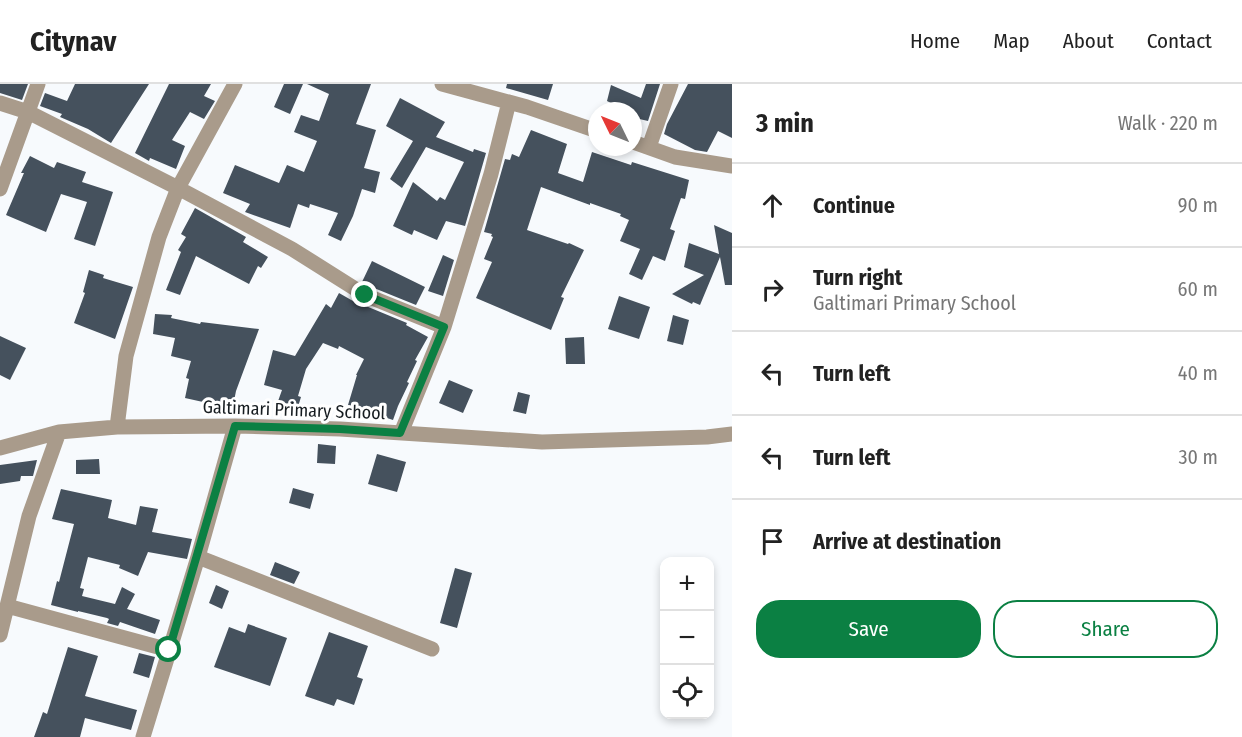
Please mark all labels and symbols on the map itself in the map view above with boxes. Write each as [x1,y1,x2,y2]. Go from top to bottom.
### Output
north arrow [588,102,642,156]
route end [351,281,377,307]
street label: Galtimari Primary School [202,396,386,424]
route start [155,636,181,662]

